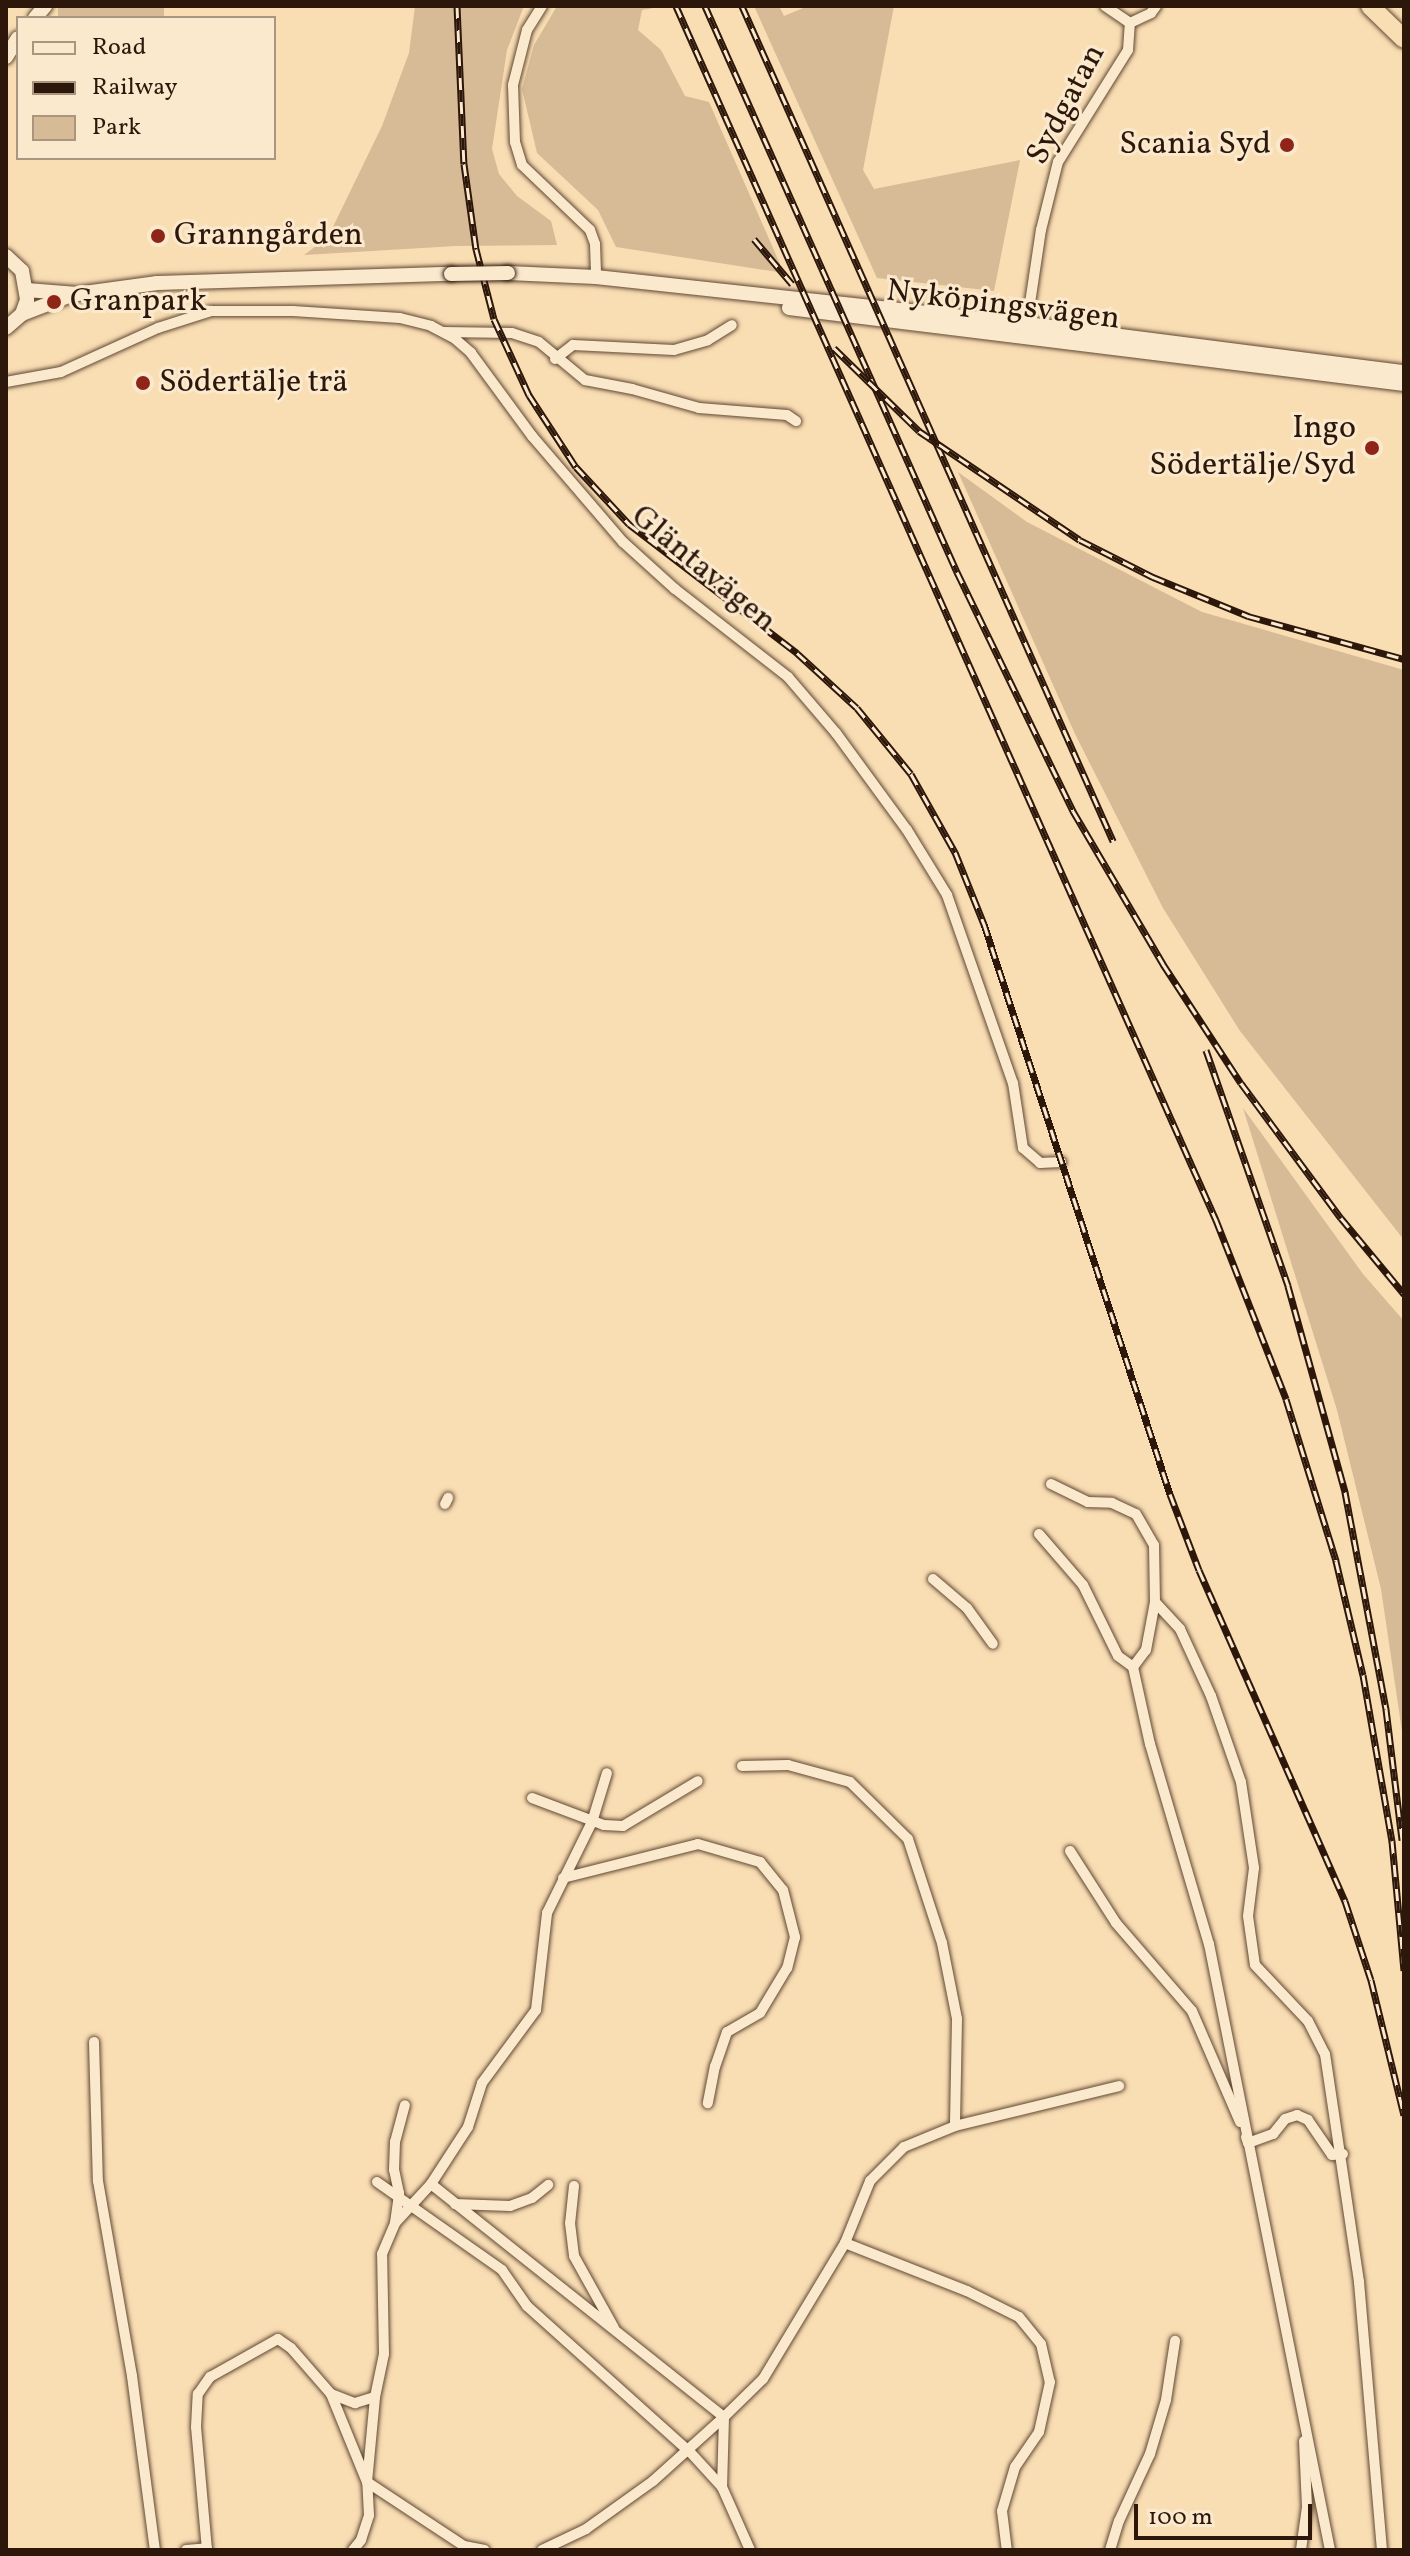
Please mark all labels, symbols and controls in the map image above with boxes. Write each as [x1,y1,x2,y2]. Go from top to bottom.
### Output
legend [16,16,276,160]
text: Road [92,31,146,65]
street label: Sydgatan [1019,38,1115,172]
text: Railway [92,71,178,105]
text: Park [92,111,141,145]
place label: Scania Syd [1119,126,1271,164]
marker: Scania Syd [1278,136,1296,154]
place label: Granngården [174,217,363,255]
marker: Granngården [149,227,167,245]
street label: Nyköpingsvägen [884,273,1122,339]
place label: Granpark [70,283,207,321]
marker: Granpark [45,293,63,311]
place label: Södertälje trä [159,364,348,402]
marker: Södertälje trä [134,374,152,392]
place label: Ingo Södertälje/Syd [1149,411,1356,486]
marker: Ingo Södertälje/Syd [1363,439,1381,457]
street label: Gläntavägen [623,498,783,642]
scale bar [1138,2488,1316,2538]
text: 100 m [1148,2501,1213,2535]

